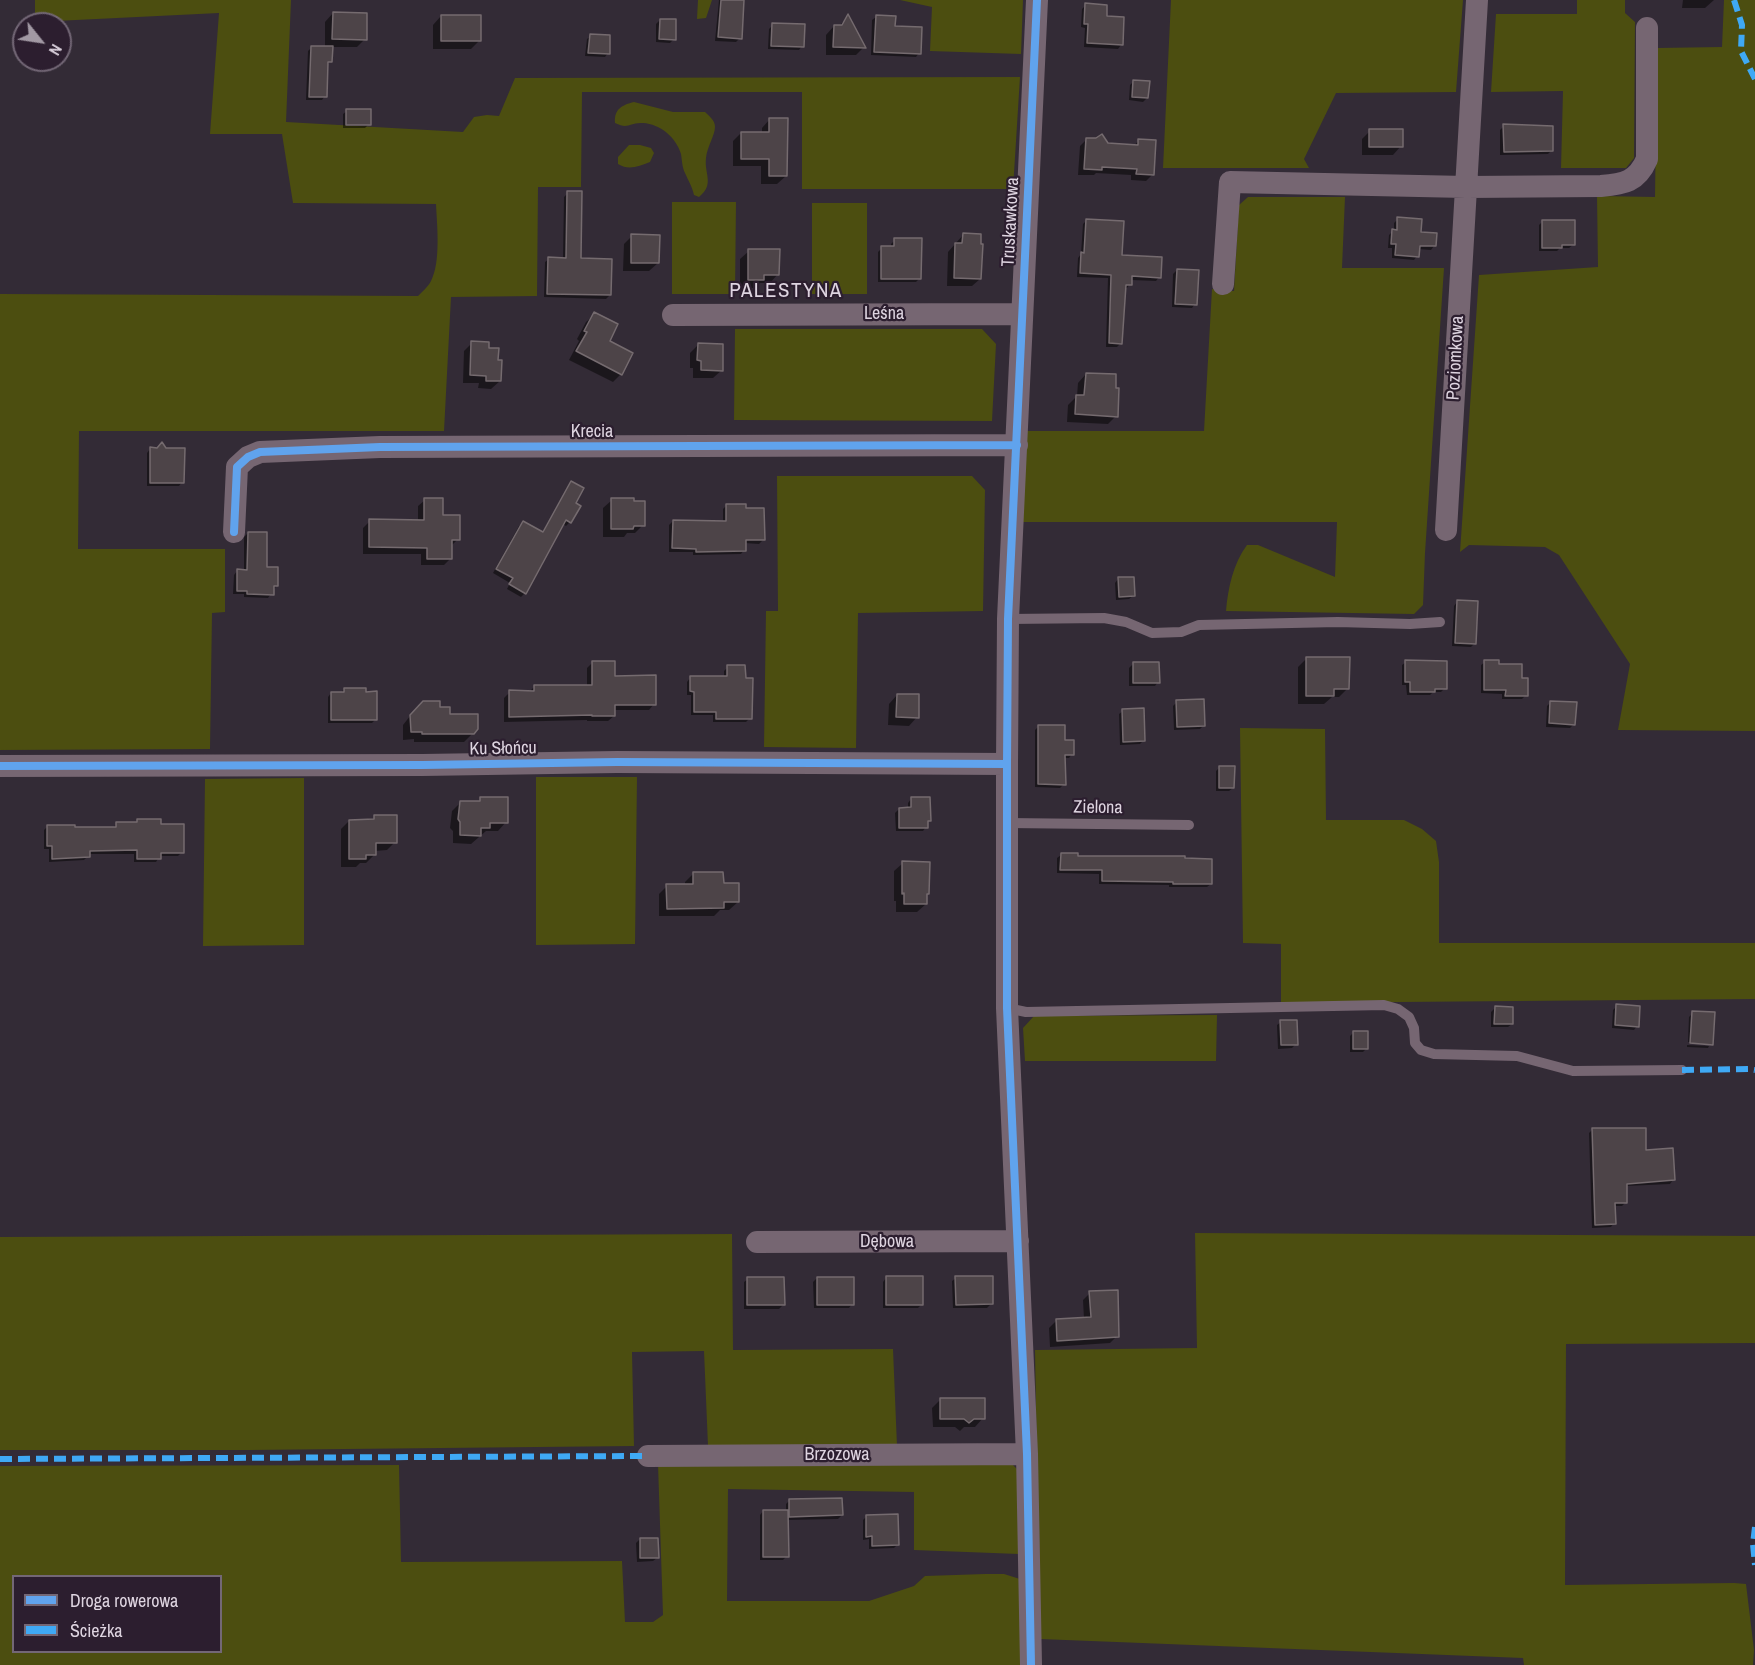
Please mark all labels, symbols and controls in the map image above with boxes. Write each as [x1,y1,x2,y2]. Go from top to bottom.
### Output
north arrow [12,12,72,72]
text: N [44,40,68,60]
street label: Truskawkowa [998,177,1024,267]
district label: PALESTYNA [729,278,843,304]
street label: Leśna [864,303,904,325]
street label: Poziomkowa [1443,315,1469,401]
street label: Krecia [571,421,613,443]
street label: Ku Słońcu [469,738,537,760]
street label: Zielona [1073,797,1123,819]
street label: Dębowa [860,1231,914,1253]
street label: Brzozowa [805,1444,869,1466]
legend [12,1575,222,1653]
text: Droga rowerowa [70,1588,178,1613]
text: Ścieżka [70,1618,123,1643]

